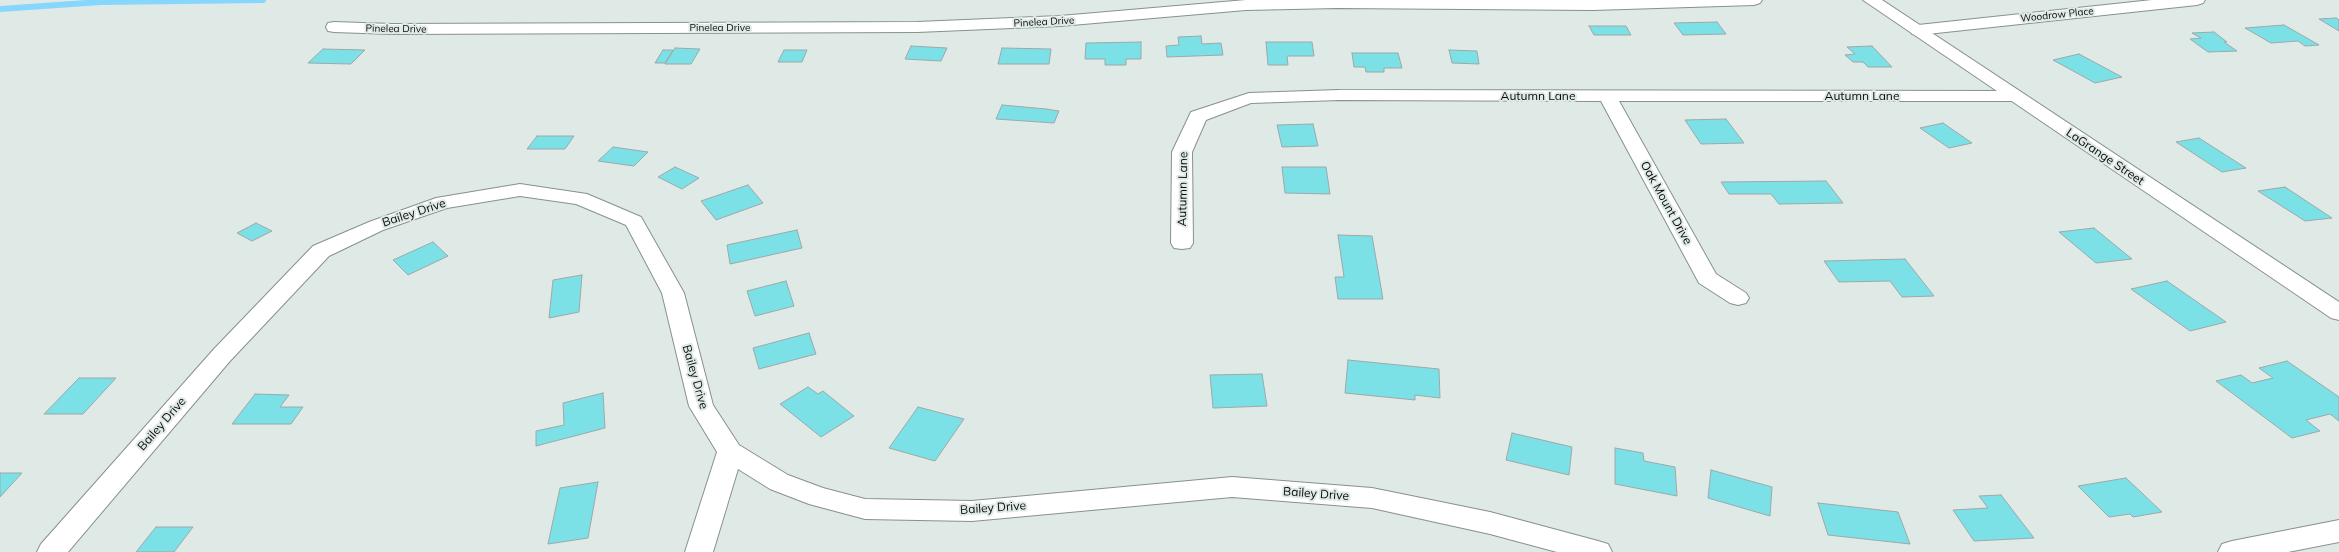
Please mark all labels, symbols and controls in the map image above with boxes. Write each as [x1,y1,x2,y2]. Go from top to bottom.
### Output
street label: Woodrow Place [2020,5,2094,25]
street label: Pinelea Drive [1013,14,1075,30]
street label: Pinelea Drive [366,22,426,36]
street label: Pinelea Drive [690,22,750,34]
street label: Autumn Lane [1501,89,1575,103]
street label: Autumn Lane [1825,89,1899,103]
street label: LaGrange Street [2063,126,2147,188]
street label: Autumn Lane [1175,151,1191,227]
street label: Oak Mount Drive [1637,159,1695,247]
street label: Bailey Drive [380,196,448,230]
street label: Bailey Drive [679,343,711,411]
street label: Bailey Drive [135,394,189,454]
street label: Bailey Drive [1283,485,1349,503]
street label: Bailey Drive [960,499,1026,517]

